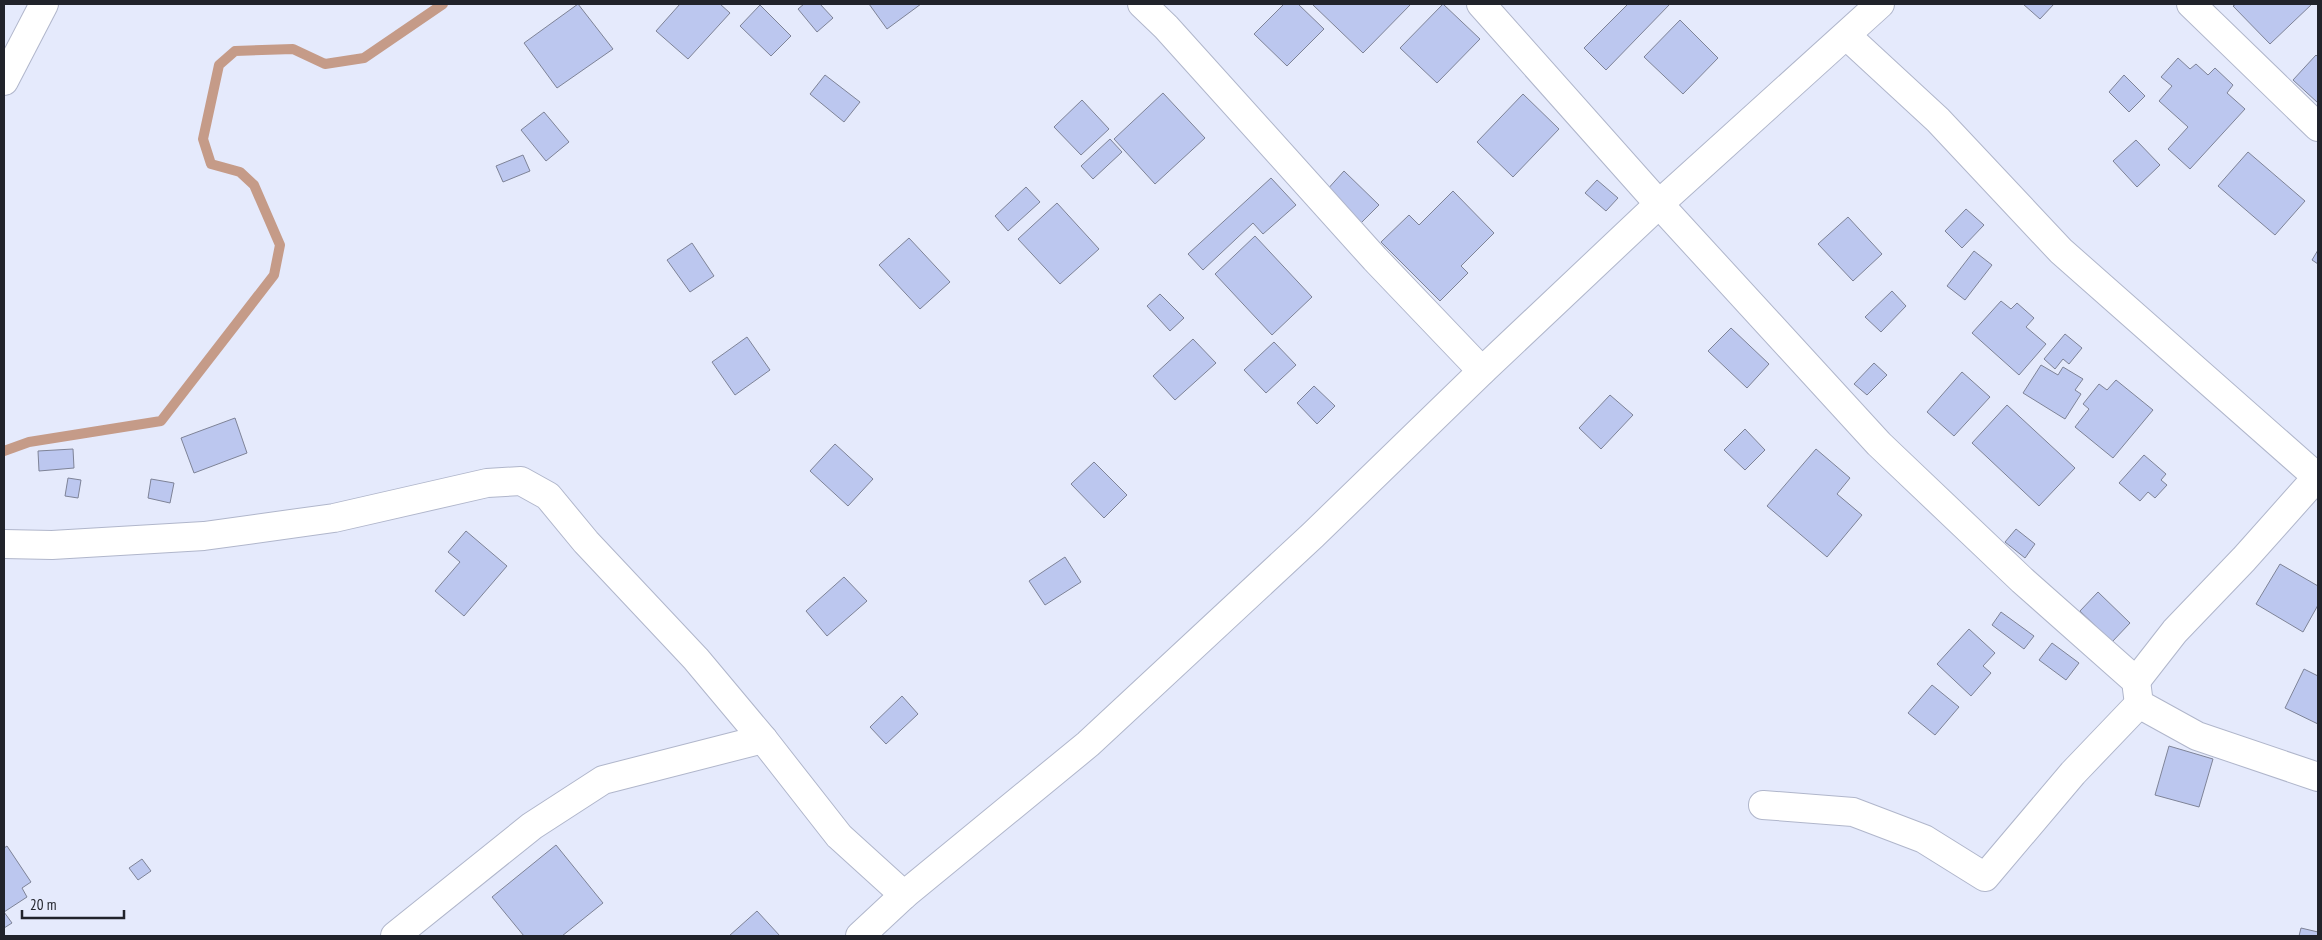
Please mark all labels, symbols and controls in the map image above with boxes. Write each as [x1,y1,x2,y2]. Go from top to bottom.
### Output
scale bar [22,888,125,920]
text: 20 m [30,895,56,914]

